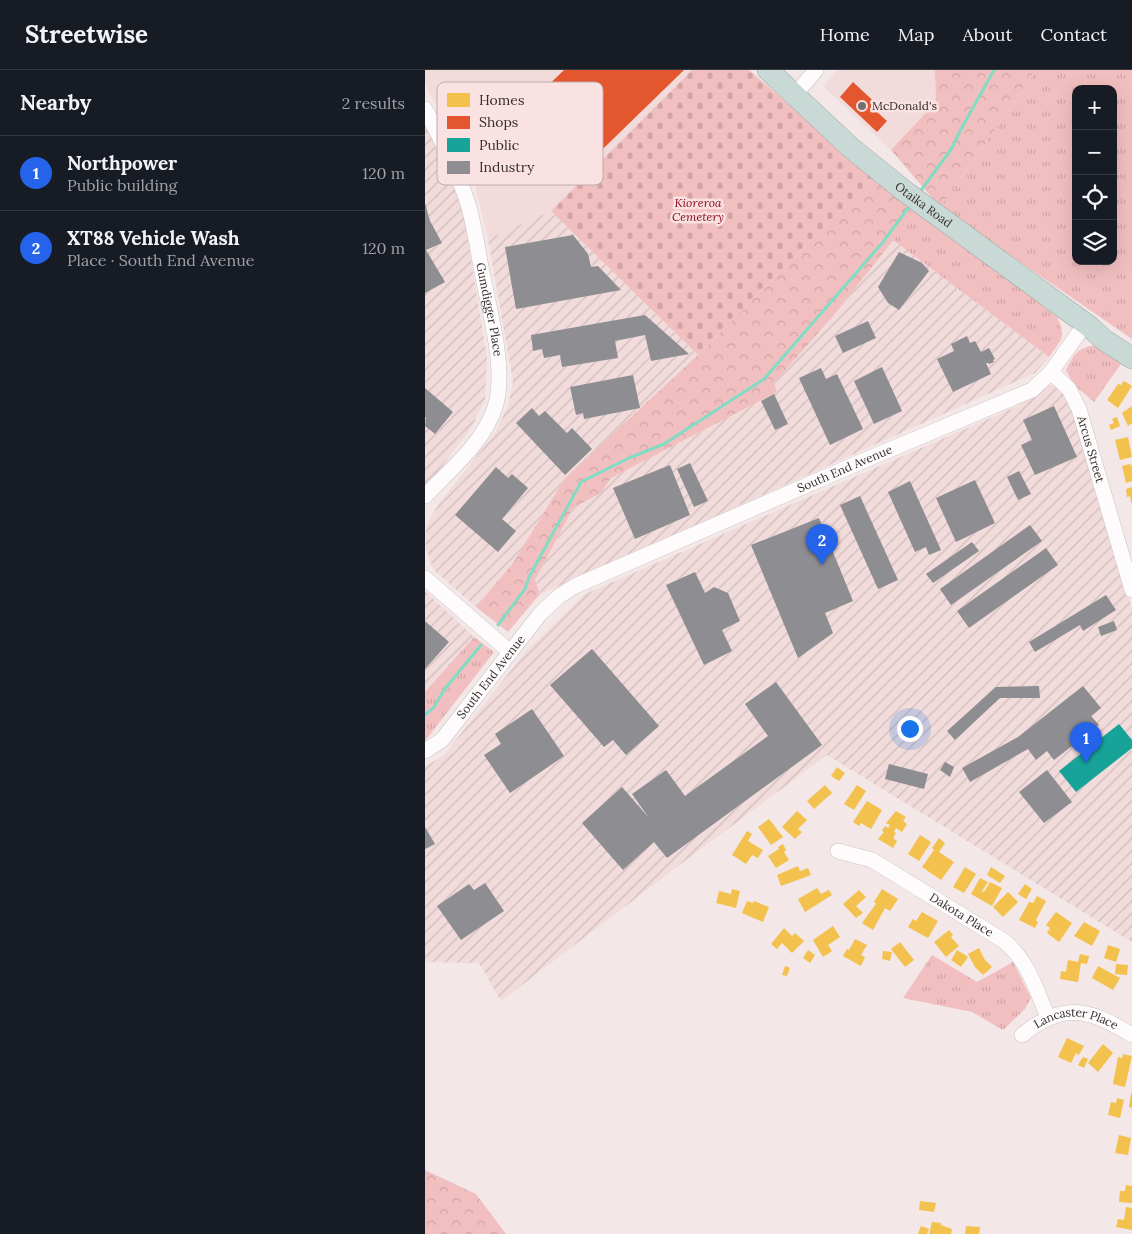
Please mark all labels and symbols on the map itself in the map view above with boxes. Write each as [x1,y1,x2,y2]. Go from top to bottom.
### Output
legend [437,82,603,185]
text: Homes [479,91,524,109]
place label: McDonald's [872,98,937,113]
marker: McDonald's [856,100,868,112]
text: Shops [479,113,518,131]
text: Public [479,136,519,154]
text: Industry [479,158,535,176]
street label: Otaika Road [892,178,955,231]
park label: Kioreroa Cemetery [672,195,724,224]
street label: Gumdigger Place [473,261,506,358]
street label: Arcus Street [1074,413,1108,485]
street label: South End Avenue [795,441,895,495]
pin: 2 [806,524,838,565]
street label: South End Avenue [453,632,528,722]
your location [897,716,923,742]
pin: 1 [1070,722,1102,763]
street label: Dakota Place [927,889,997,940]
text: Lancaster Place [1031,1004,1121,1033]
street label: Lancaster Place [1033,1021,1121,1037]

